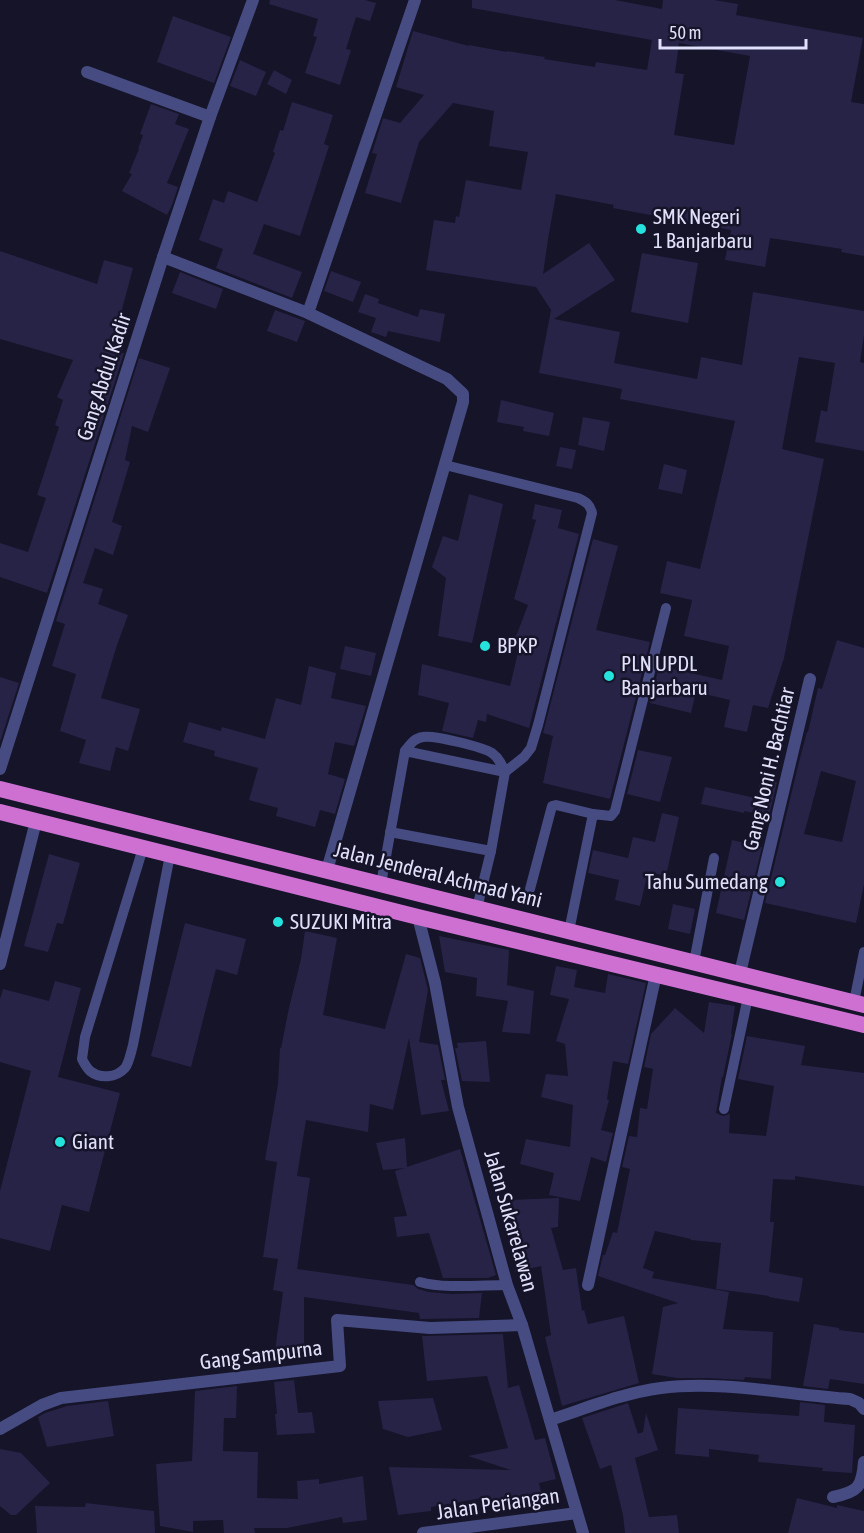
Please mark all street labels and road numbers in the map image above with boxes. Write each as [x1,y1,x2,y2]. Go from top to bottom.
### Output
street label: Gang Abdul Kadir [71,309,135,443]
street label: Gang Noni H. Bachtiar [738,684,799,853]
street label: Jalan Jenderal Achmad Yani [332,837,545,912]
street label: Jalan Sukarelawan [480,1147,544,1294]
street label: Gang Sampurna [198,1335,323,1373]
street label: Jalan Periangan [435,1482,561,1524]

